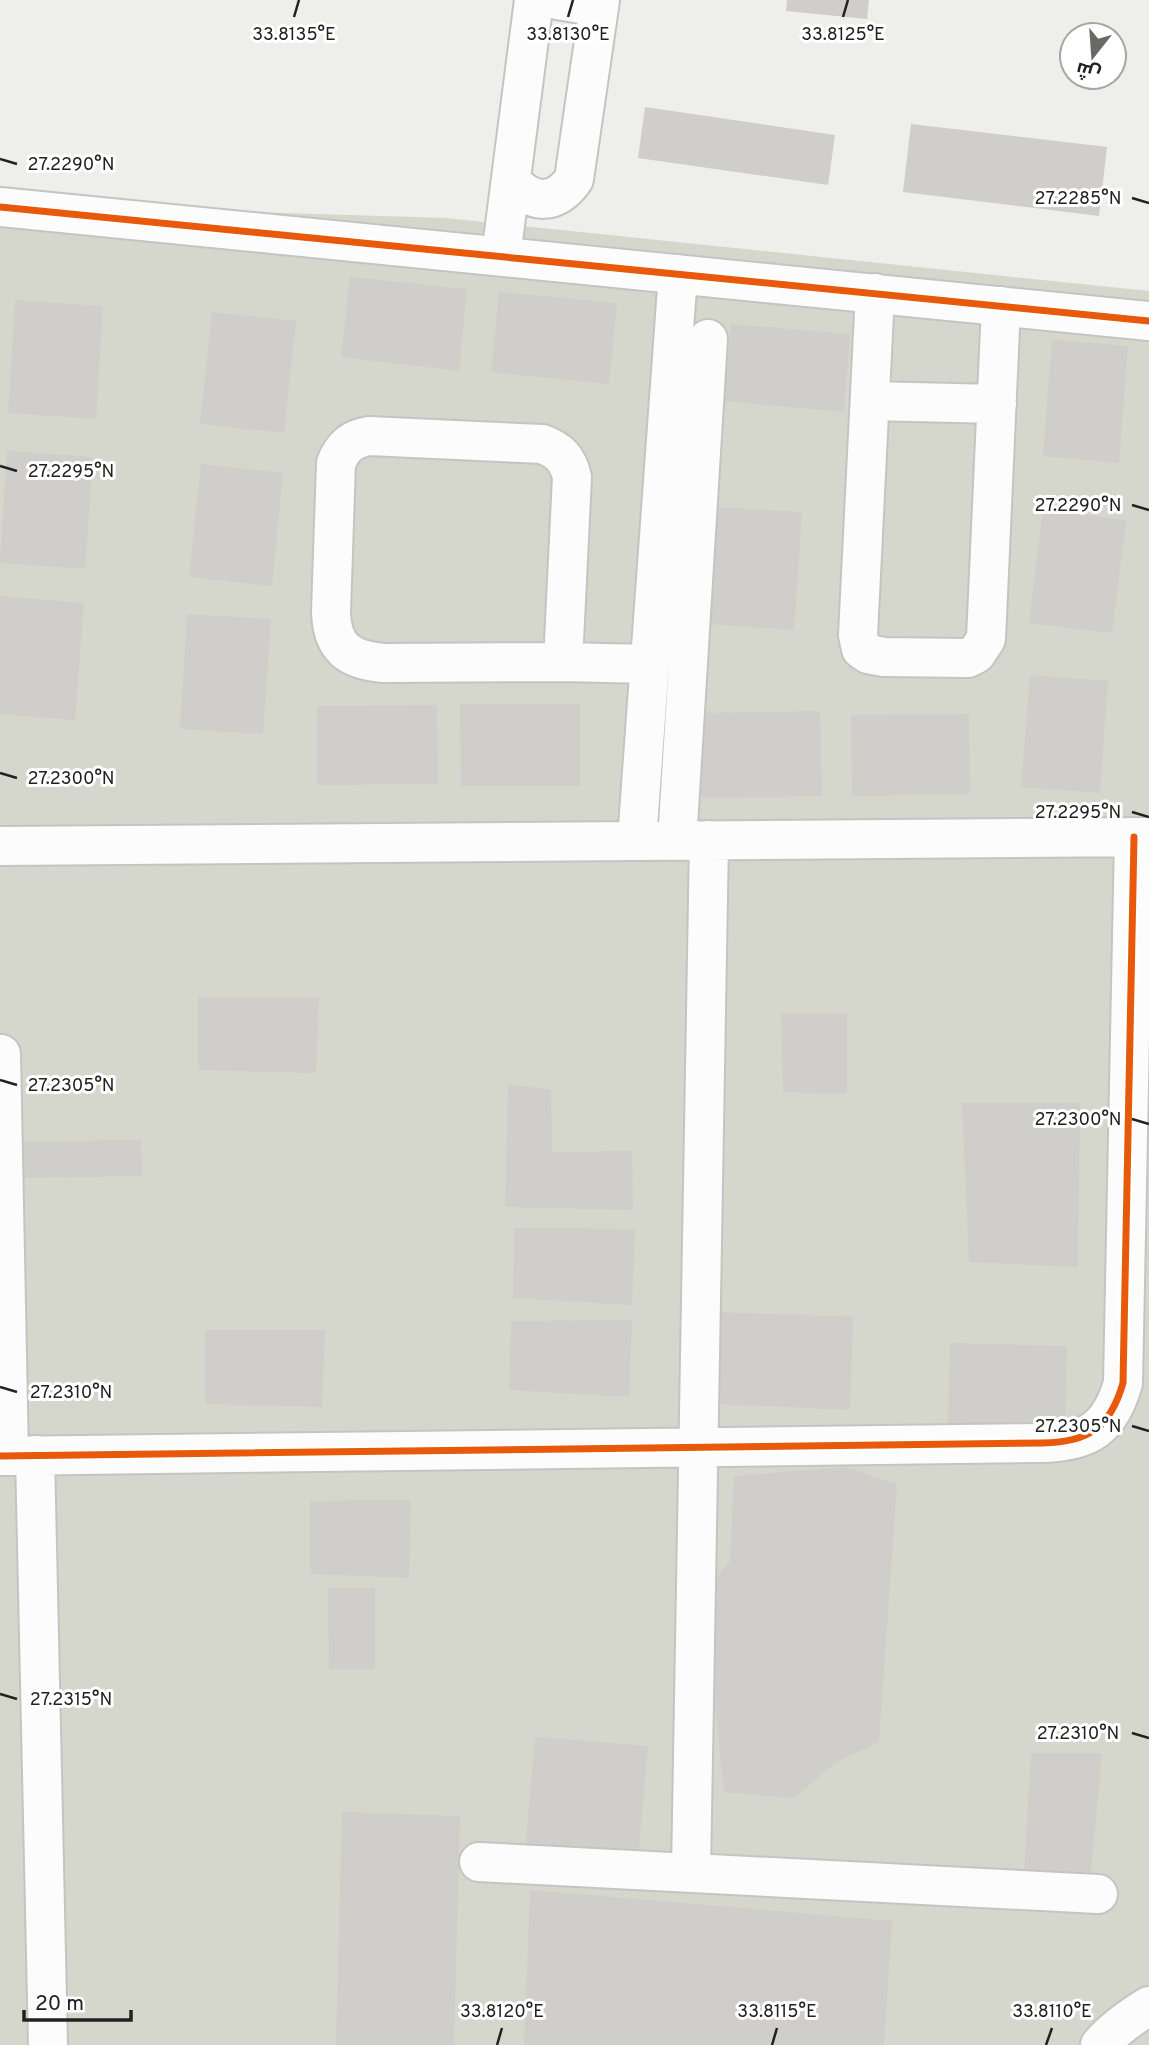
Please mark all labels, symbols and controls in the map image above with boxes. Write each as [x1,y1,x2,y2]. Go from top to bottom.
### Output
north arrow [1058,21,1128,91]
text: 33.8135°E [252,24,336,47]
text: 33.8130°E [526,24,610,47]
text: 33.8125°E [801,24,885,47]
text: ش [1073,55,1104,85]
text: 27.2290°N [28,154,114,177]
text: 27.2285°N [1035,188,1121,211]
text: 27.2295°N [28,461,114,484]
text: 27.2290°N [1035,495,1121,518]
text: 27.2300°N [27,768,115,791]
text: 27.2295°N [1035,802,1121,825]
text: 27.2305°N [28,1075,115,1098]
text: 27.2300°N [1034,1109,1122,1132]
text: 27.2310°N [30,1382,112,1405]
text: 27.2305°N [1035,1416,1122,1439]
text: 27.2315°N [30,1689,112,1712]
text: 27.2310°N [1037,1723,1119,1746]
scale bar [24,1979,131,2023]
text: 20 m [35,1991,84,2018]
text: 33.8120°E [460,2001,544,2024]
text: 33.8115°E [737,2001,817,2024]
text: 33.8110°E [1012,2001,1092,2024]

